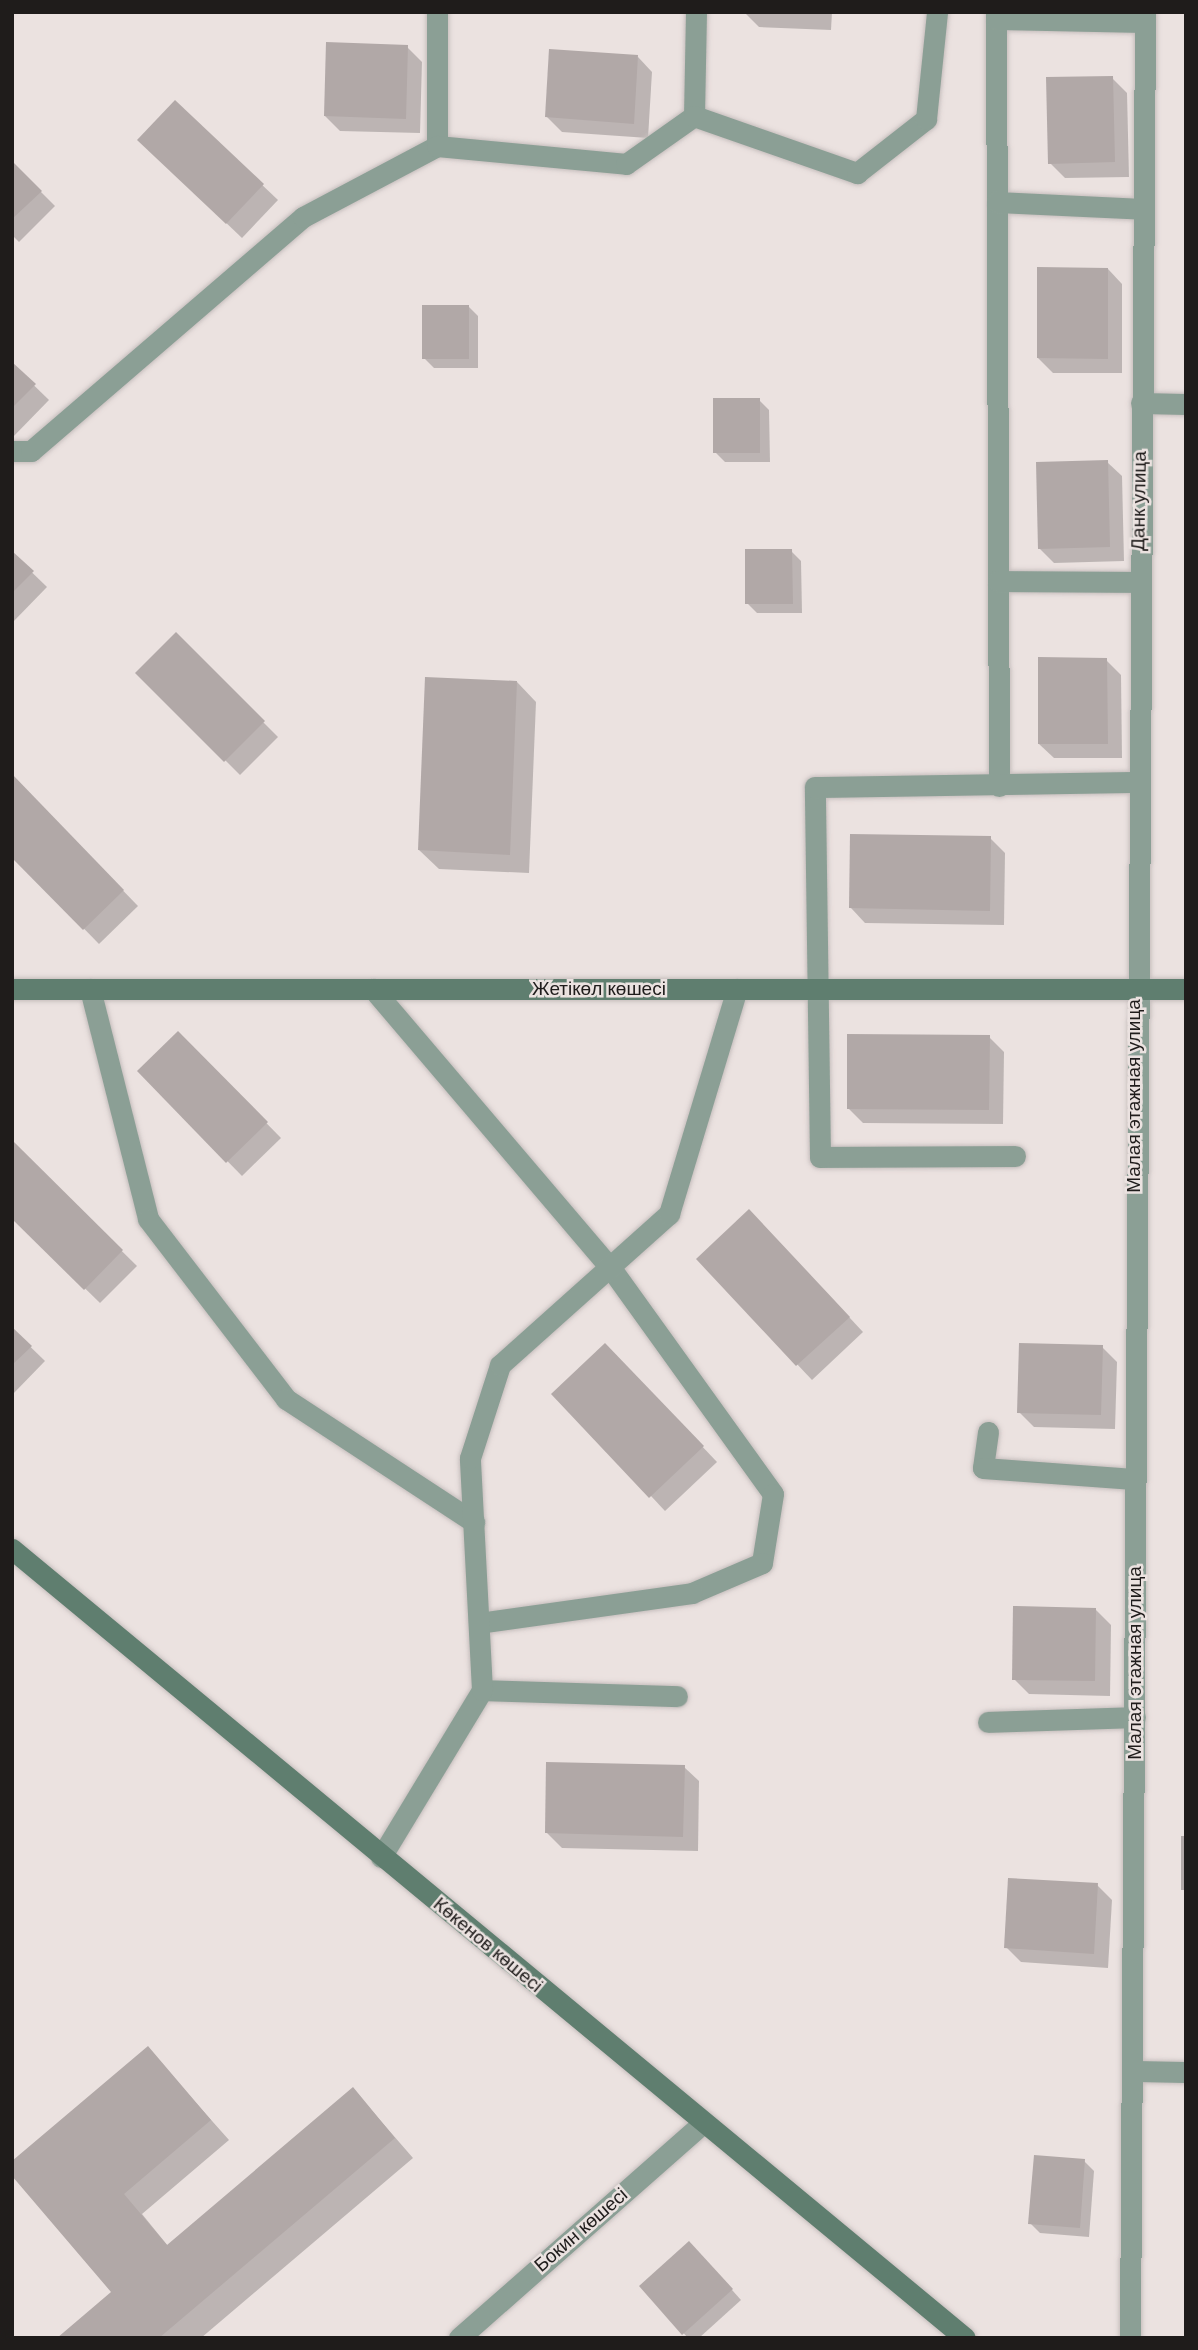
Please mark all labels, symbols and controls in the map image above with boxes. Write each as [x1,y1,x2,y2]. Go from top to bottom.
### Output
street label: Данк улица [1127,451,1151,551]
street label: Жетікөл көшесі [532,978,666,1000]
street label: Малая этажная улица [1123,999,1145,1193]
street label: Малая этажная улица [1124,1566,1146,1760]
street label: Көкенов көшесі [429,1893,547,1997]
street label: Бокин көшесі [530,2183,632,2277]

